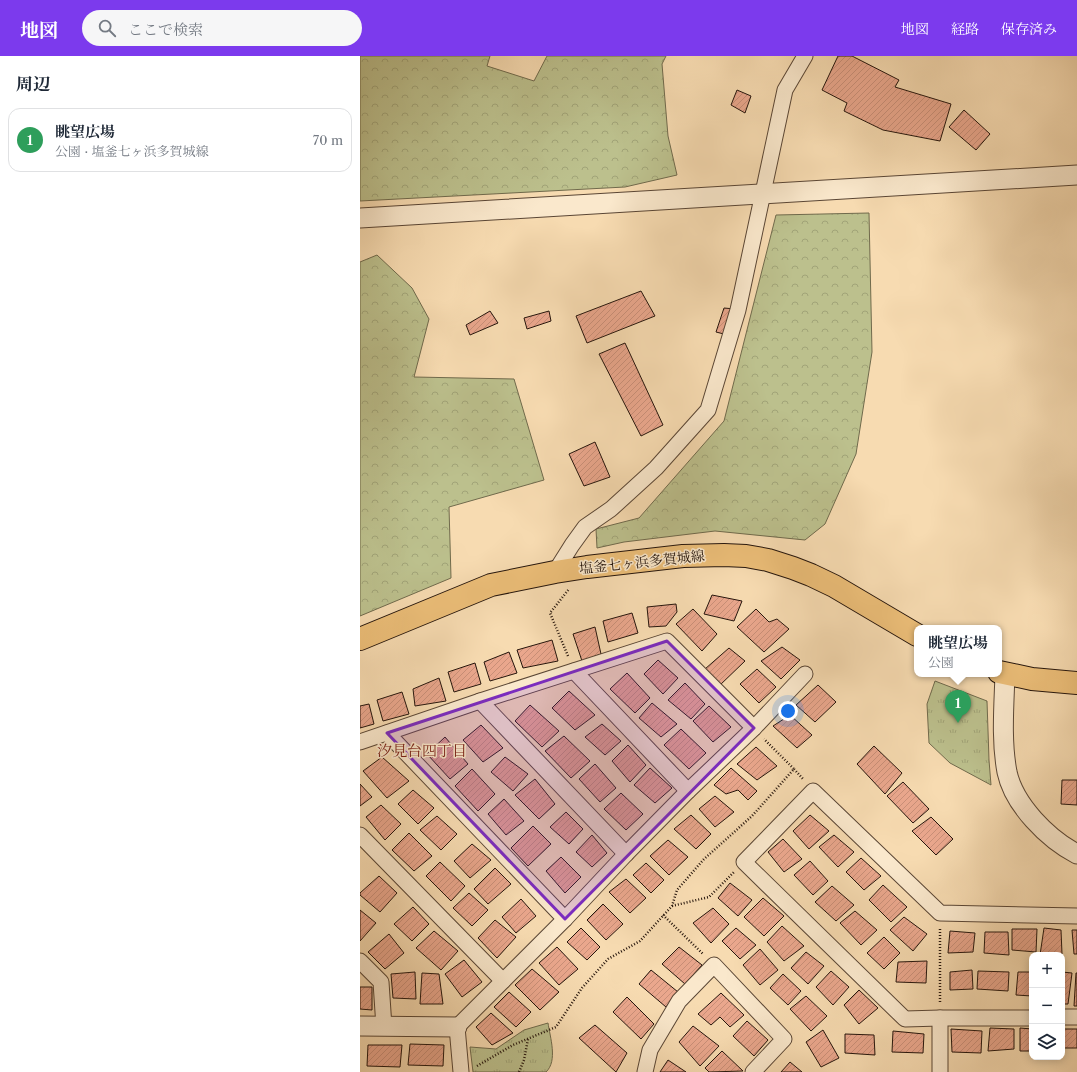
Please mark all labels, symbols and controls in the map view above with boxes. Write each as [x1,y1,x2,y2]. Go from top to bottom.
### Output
search box [82,10,362,46]
icon: search [96,17,118,39]
text: 地図 [20,19,58,42]
text: ここで検索 [128,20,203,39]
text: 地図 [901,20,929,38]
text: 経路 [951,20,979,38]
text: 保存済み [1001,20,1057,38]
text: 周辺 [16,74,50,94]
text: 眺望広場 [55,122,115,141]
text: 1 [27,132,33,148]
text: 70 m [313,132,343,148]
text: 公園 · 塩釜七ヶ浜多賀城線 [55,143,209,159]
street label: 塩釜七ヶ浜多賀城線 [578,546,706,578]
popup [914,625,1002,677]
text: 眺望広場 [928,633,988,652]
text: 公園 [928,654,954,670]
pin: 1 [945,690,971,723]
your location [778,701,798,721]
district label: 汐見台四丁目 [377,741,467,760]
map controls [1029,952,1065,1060]
button: + [1029,952,1065,988]
button: − [1029,988,1065,1024]
button: layers [1029,1024,1065,1060]

